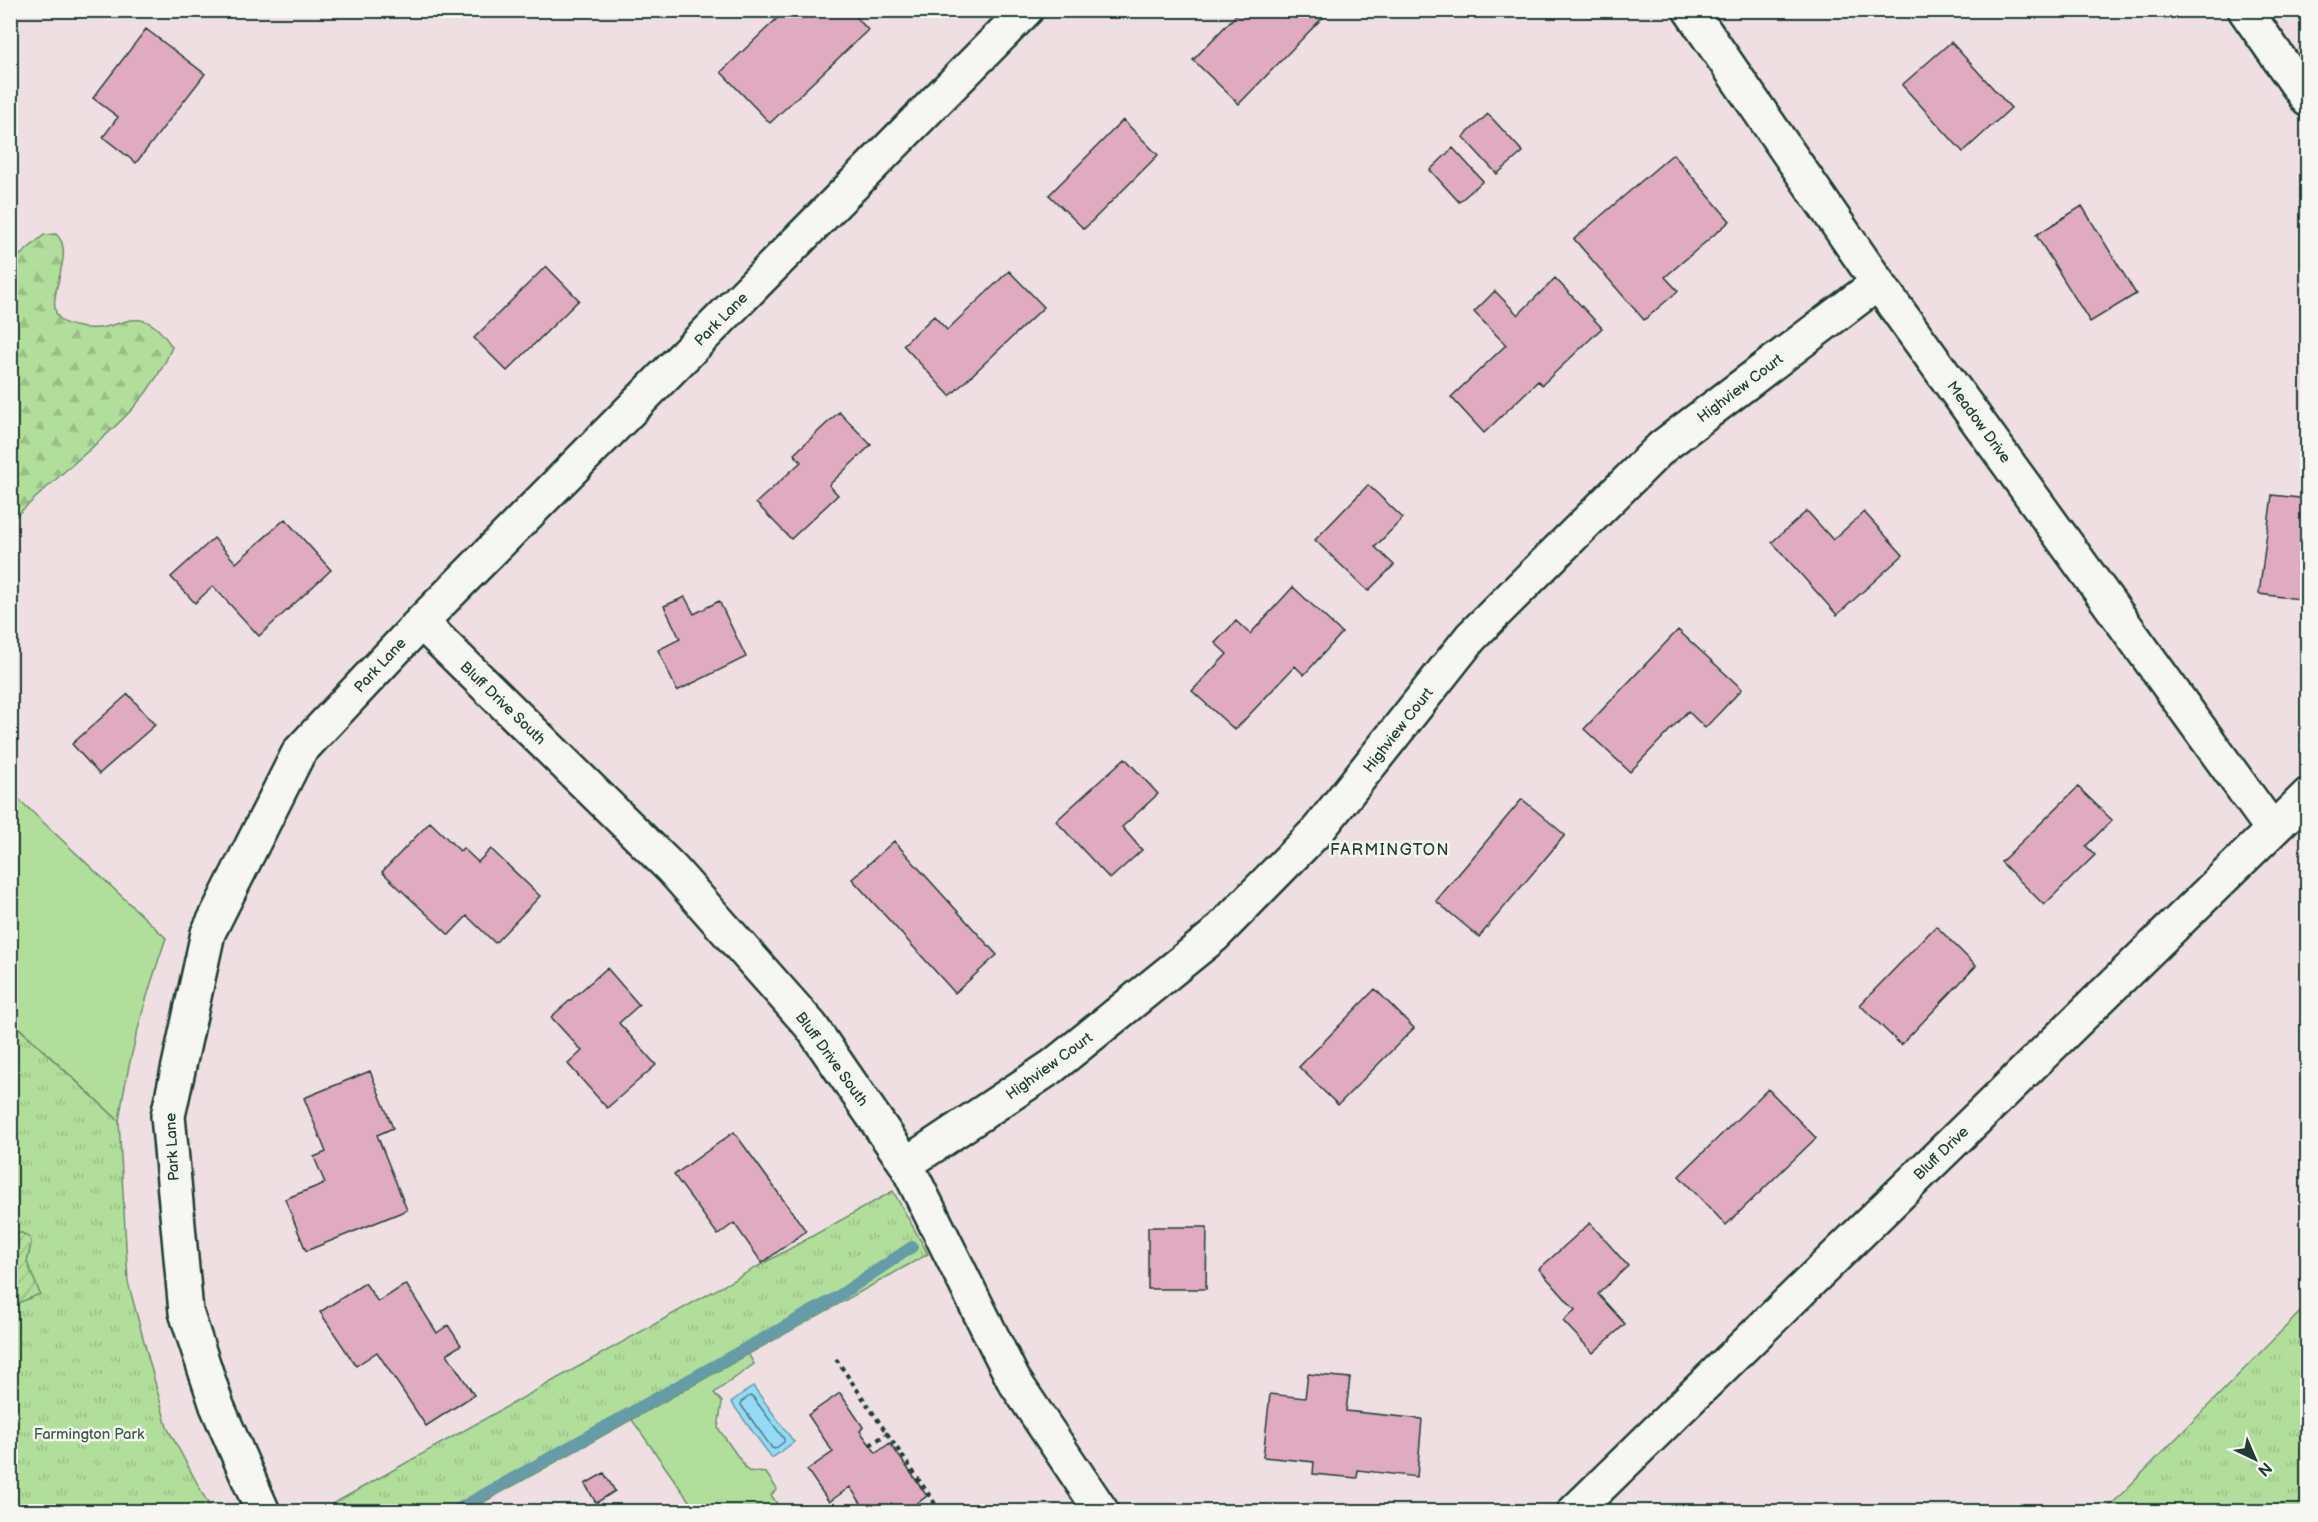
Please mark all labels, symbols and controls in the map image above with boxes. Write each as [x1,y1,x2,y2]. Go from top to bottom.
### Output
street label: Park Lane [691,288,752,350]
street label: Highview Court [1694,350,1787,427]
street label: Meadow Drive [1942,378,2015,467]
street label: Park Lane [350,634,411,697]
street label: Bluff Drive South [456,658,549,749]
street label: Highview Court [1359,684,1438,777]
district label: FARMINGTON [1330,841,1450,860]
street label: Bluff Drive South [791,1008,872,1110]
street label: Highview Court [1002,1028,1097,1104]
street label: Park Lane [161,1112,184,1182]
street label: Bluff Drive [1910,1122,1973,1184]
park label: Farmington Park [34,1425,145,1444]
north arrow [2225,1429,2285,1489]
text: N [2253,1458,2275,1480]

